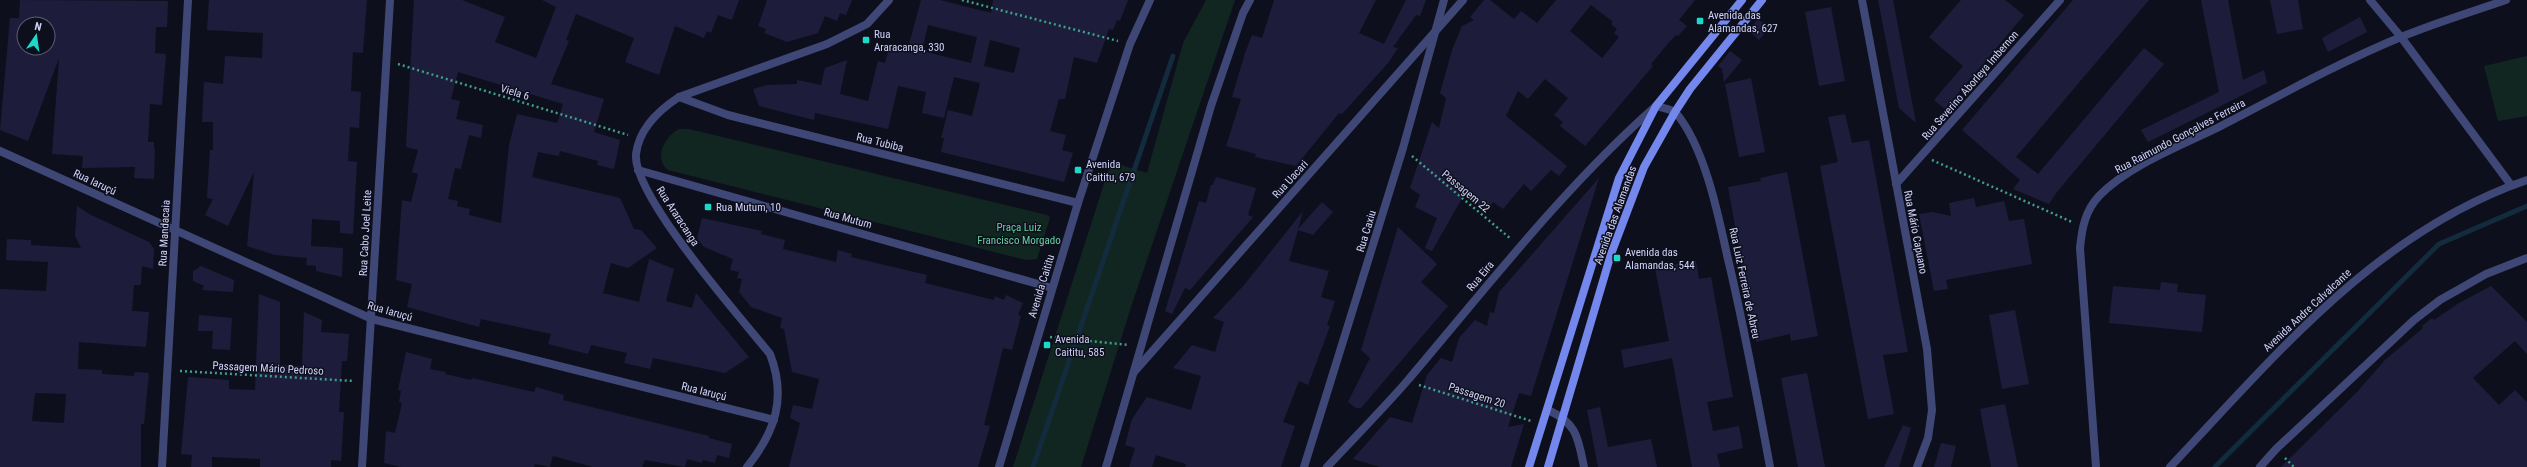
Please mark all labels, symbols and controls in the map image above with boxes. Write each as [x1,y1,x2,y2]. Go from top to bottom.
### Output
place label: Avenida das Alamandas, 627 [1708,9,1778,35]
north arrow [16,16,56,56]
marker: Avenida das Alamandas, 627 [1695,16,1705,26]
text: N [33,20,43,34]
place label: Rua Araracanga, 330 [874,28,945,54]
street label: Rua Severino Aborleya Imbernon [1919,28,2021,143]
marker: Rua Araracanga, 330 [861,35,871,45]
street label: Viela 6 [499,82,531,103]
street label: Rua Raimundo Gonçalves Ferreira [2113,97,2248,176]
street label: Rua Tubiba [855,130,905,155]
place label: Avenida Caititu, 679 [1086,158,1135,184]
street label: Rua Uacari [1270,158,1311,201]
street label: Avenida das Alamandas [1592,164,1639,266]
marker: Avenida Caititu, 679 [1073,165,1083,175]
street label: Rua Iaruçú [71,167,118,198]
street label: Passagem 22 [1439,167,1492,215]
street label: Rua Araracanga [653,184,702,249]
street label: Rua Mário Capuano [1901,189,1930,275]
street label: Rua Cabo Joel Leite [357,190,374,276]
street label: Rua Mandacaia [156,199,173,267]
place label: Rua Mutum, 10 [716,201,781,214]
marker: Rua Mutum, 10 [703,202,713,212]
street label: Rua Mutum [822,205,873,232]
street label: Rua Caxiu [1354,209,1379,254]
park label: Praça Luiz Francisco Morgado [977,221,1061,247]
street label: Rua Luiz Ferreira de Abreu [1726,226,1763,340]
place label: Avenida das Alamandas, 544 [1625,246,1695,272]
street label: Avenida Caititu [1026,253,1057,319]
marker: Avenida das Alamandas, 544 [1612,253,1622,263]
street label: Rua Eira [1464,259,1497,294]
street label: Avenida Andre Calvalcante [2261,266,2354,355]
street label: Rua Iaruçú [366,299,414,324]
place label: Avenida Caititu, 585 [1055,333,1104,359]
marker: Avenida Caititu, 585 [1042,340,1052,350]
street label: Passagem Mário Pedroso [212,359,324,378]
street label: Rua Iaruçú [680,380,728,403]
street label: Passagem 20 [1447,380,1507,411]

